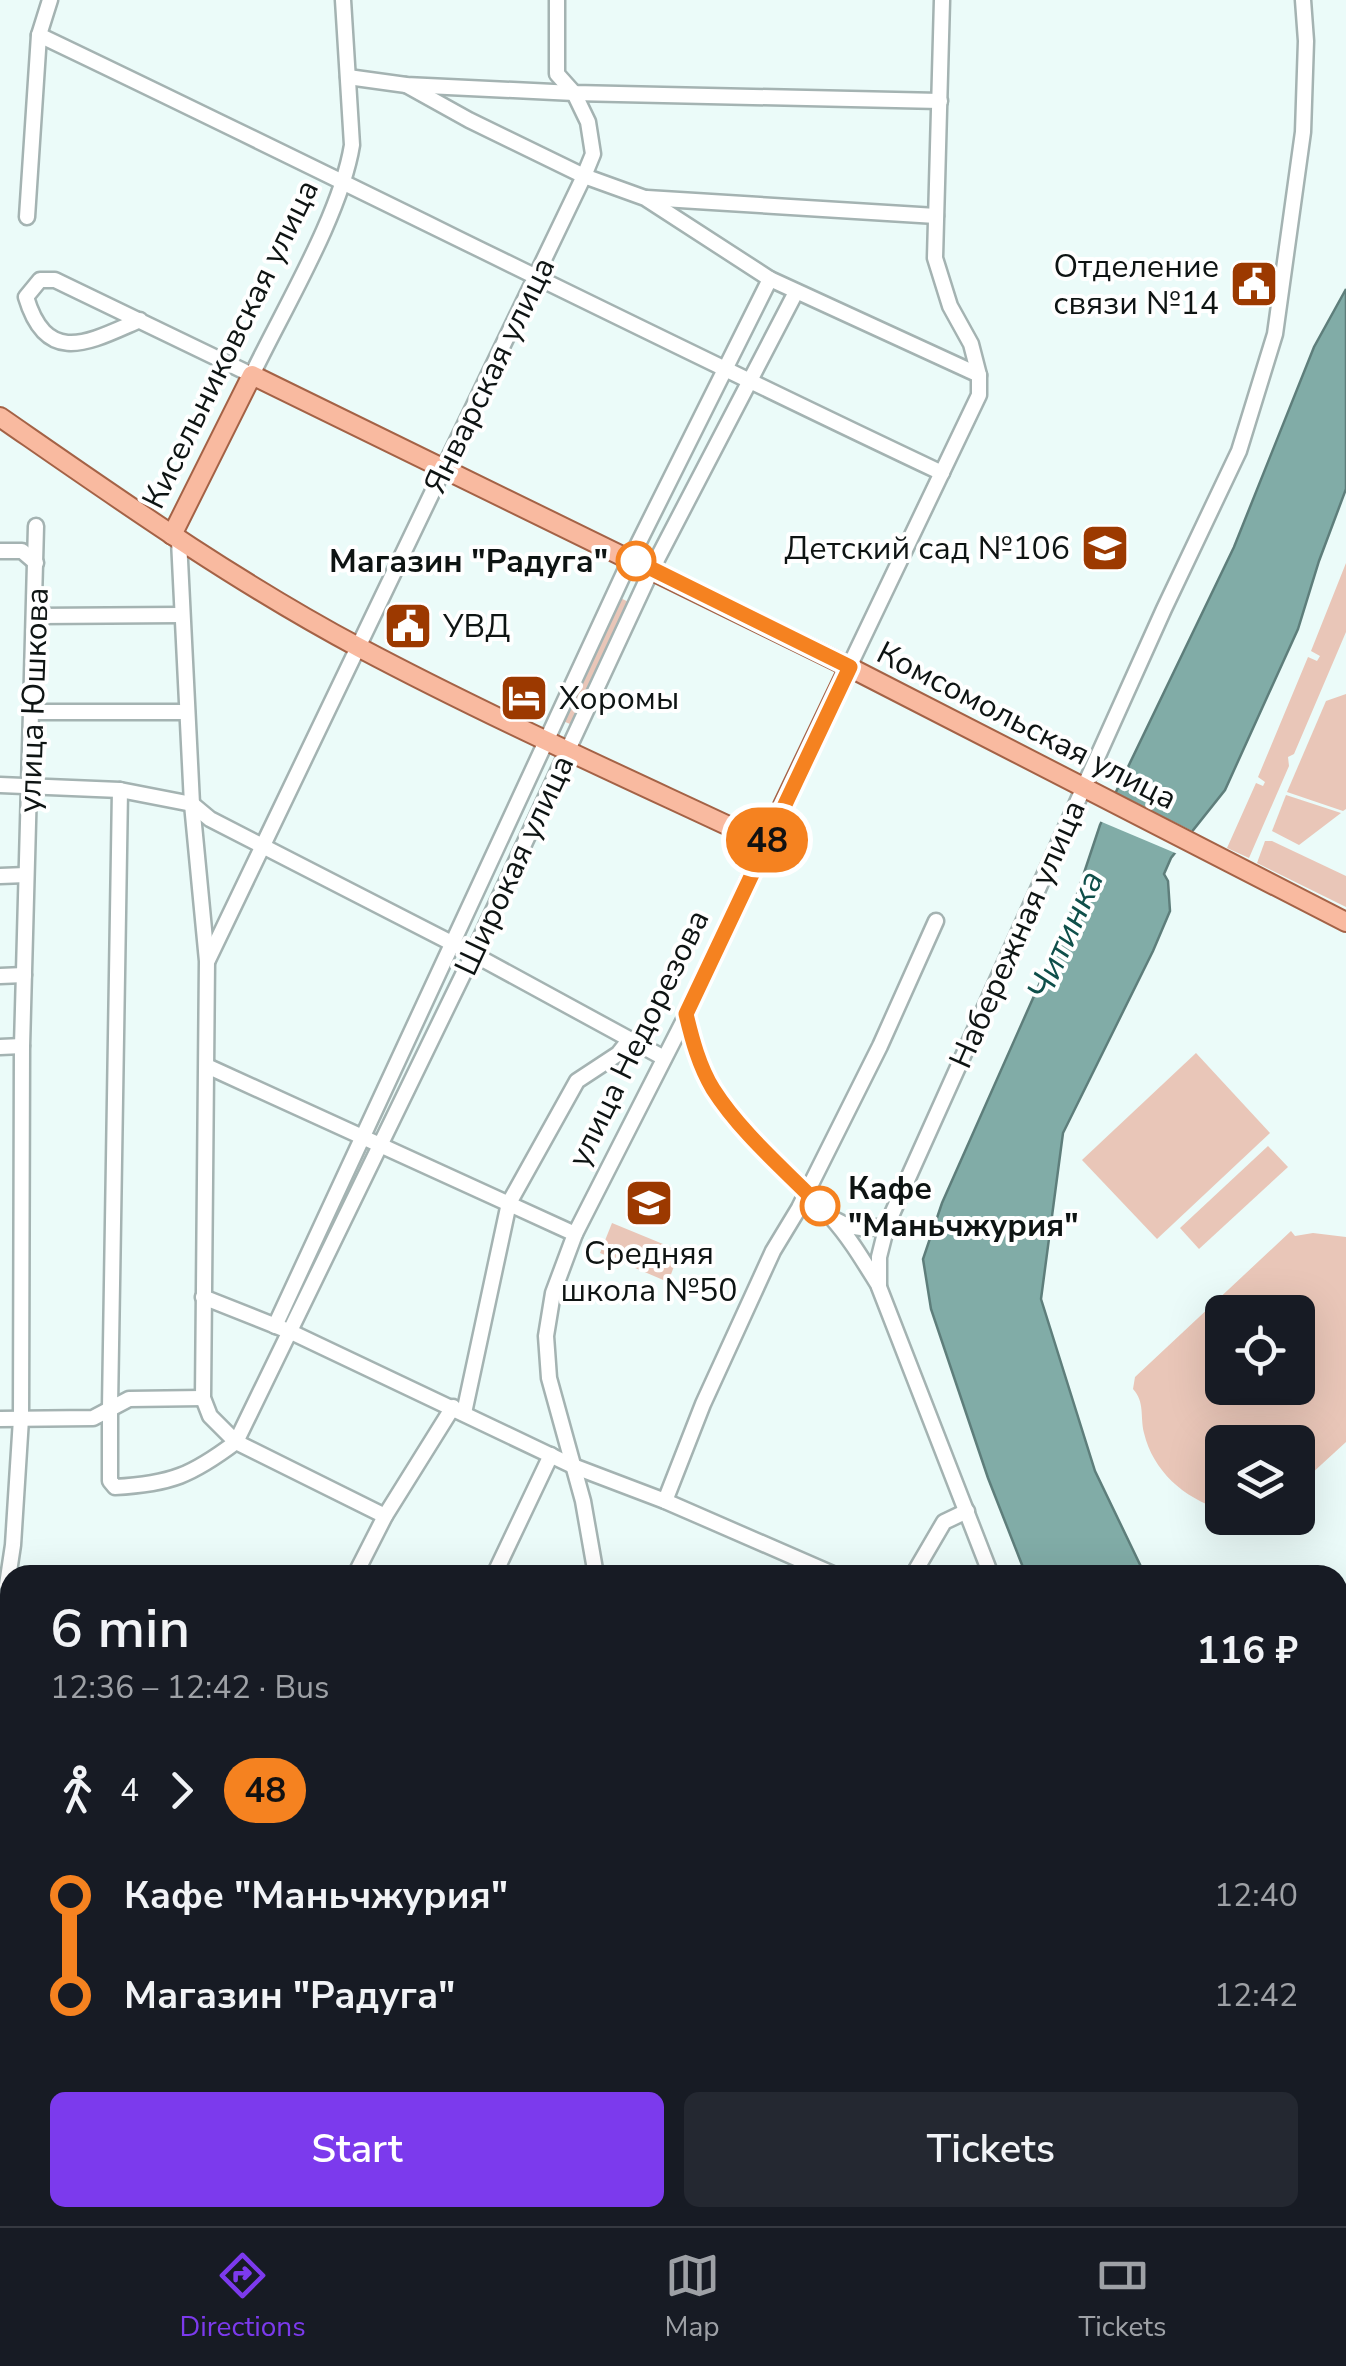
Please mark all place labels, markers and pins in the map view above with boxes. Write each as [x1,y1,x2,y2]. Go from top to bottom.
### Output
place label: Отделение связи №14 [1053,245,1219,325]
public building icon: Отделение связи №14 [1228,258,1280,310]
school or university icon: Детский сад №106 [1079,522,1131,574]
place label: Детский сад №106 [784,527,1070,570]
place label: Магазин "Радуга" [329,540,608,583]
marker: Магазин "Радуга" [617,542,655,580]
public building icon: УВД [382,600,434,652]
place label: УВД [442,605,510,648]
hotel icon: Хоромы [498,672,550,724]
place label: Хоромы [559,677,679,720]
place label: Кафе "Маньчжурия" [848,1167,1079,1247]
school or university icon: Средняя школа №50 [623,1177,675,1229]
marker: Кафе "Маньчжурия" [801,1187,839,1225]
place label: Средняя школа №50 [561,1232,737,1312]

